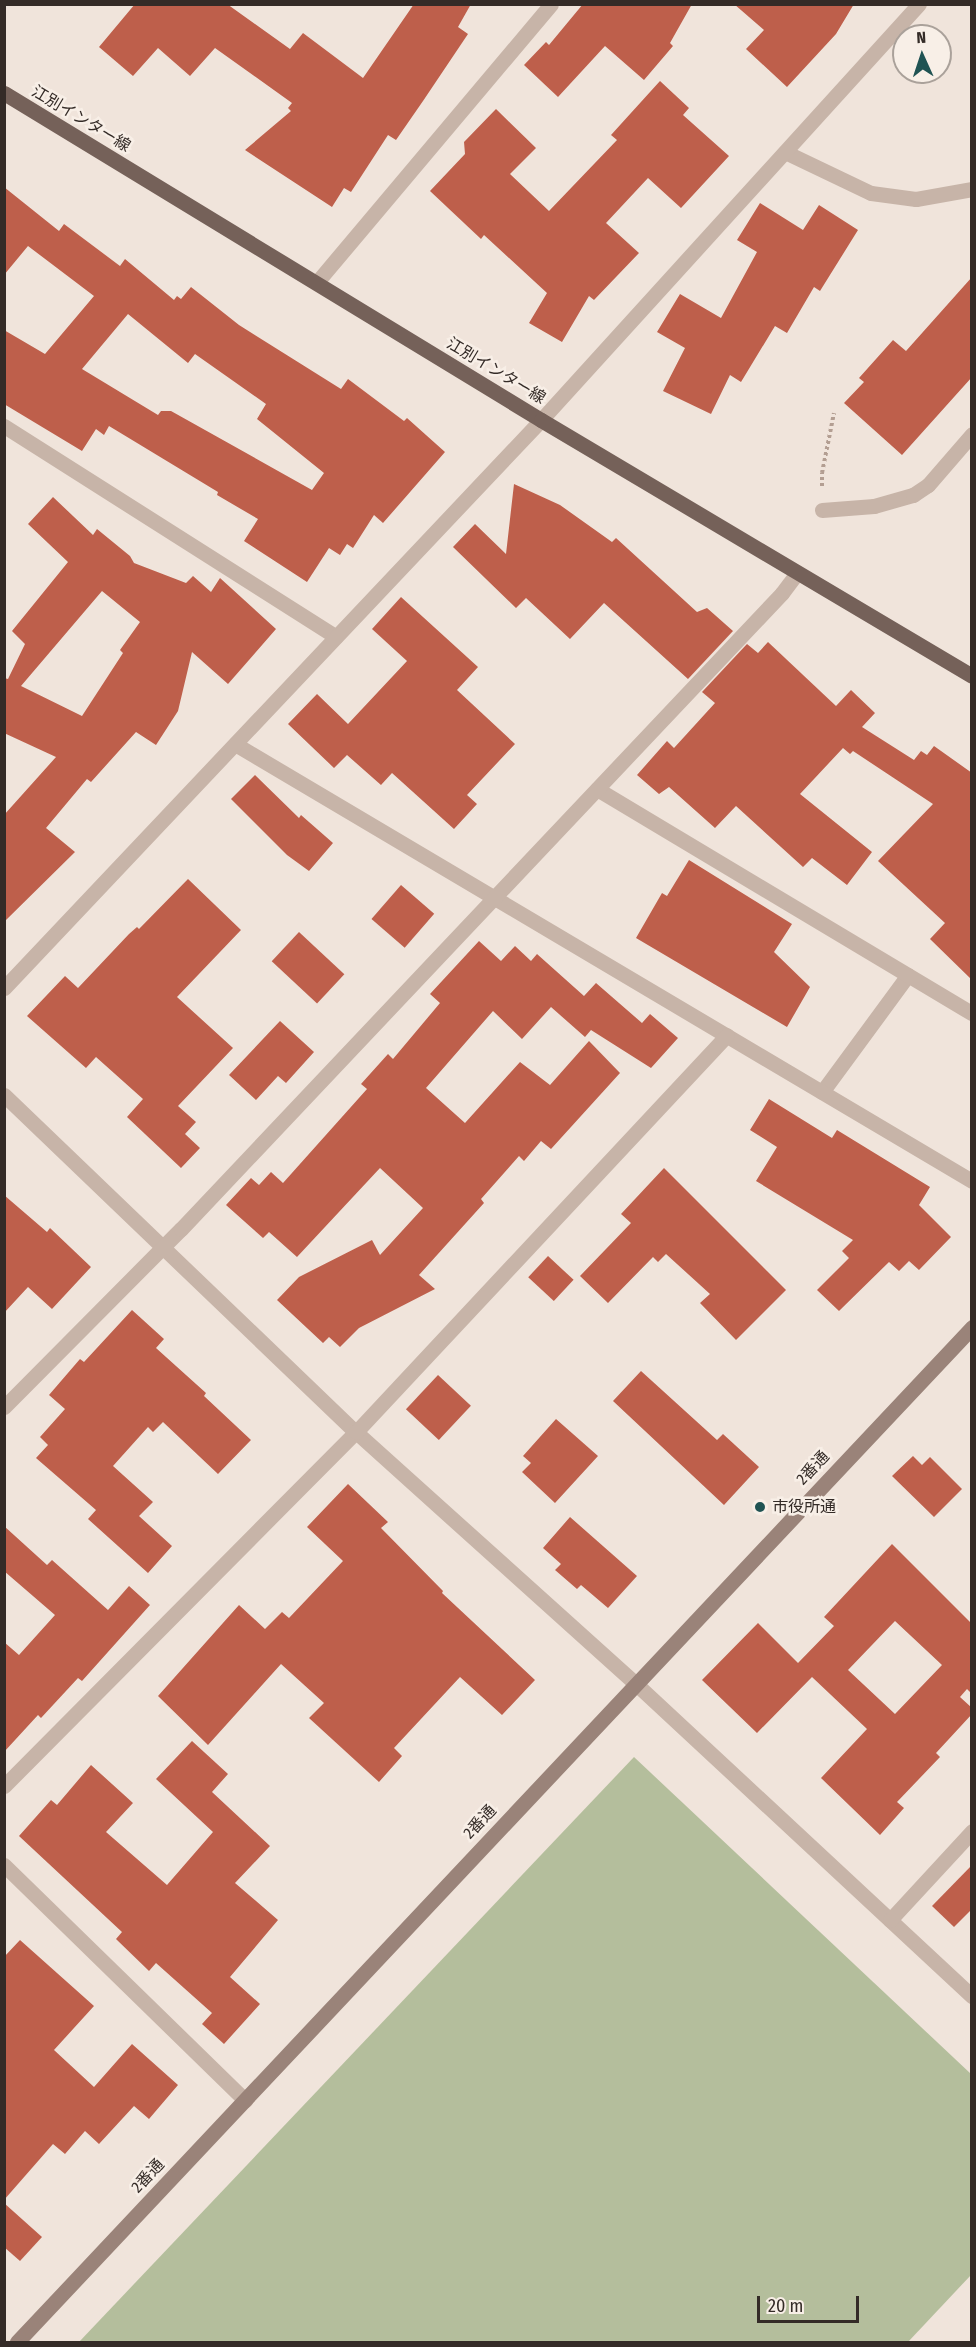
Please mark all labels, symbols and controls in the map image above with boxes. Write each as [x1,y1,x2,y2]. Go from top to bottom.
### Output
north arrow [892,24,952,84]
text: N [916,28,926,47]
street label: 江別インター線 [28,82,134,156]
street label: 江別インター線 [443,334,549,408]
street label: 2番通 [793,1447,833,1489]
place label: 市役所通 [772,1497,836,1517]
marker: 市役所通 [753,1500,767,1514]
street label: 2番通 [460,1801,500,1843]
street label: 2番通 [128,2155,168,2197]
scale bar [760,2284,862,2322]
text: 20 m [768,2295,803,2317]

